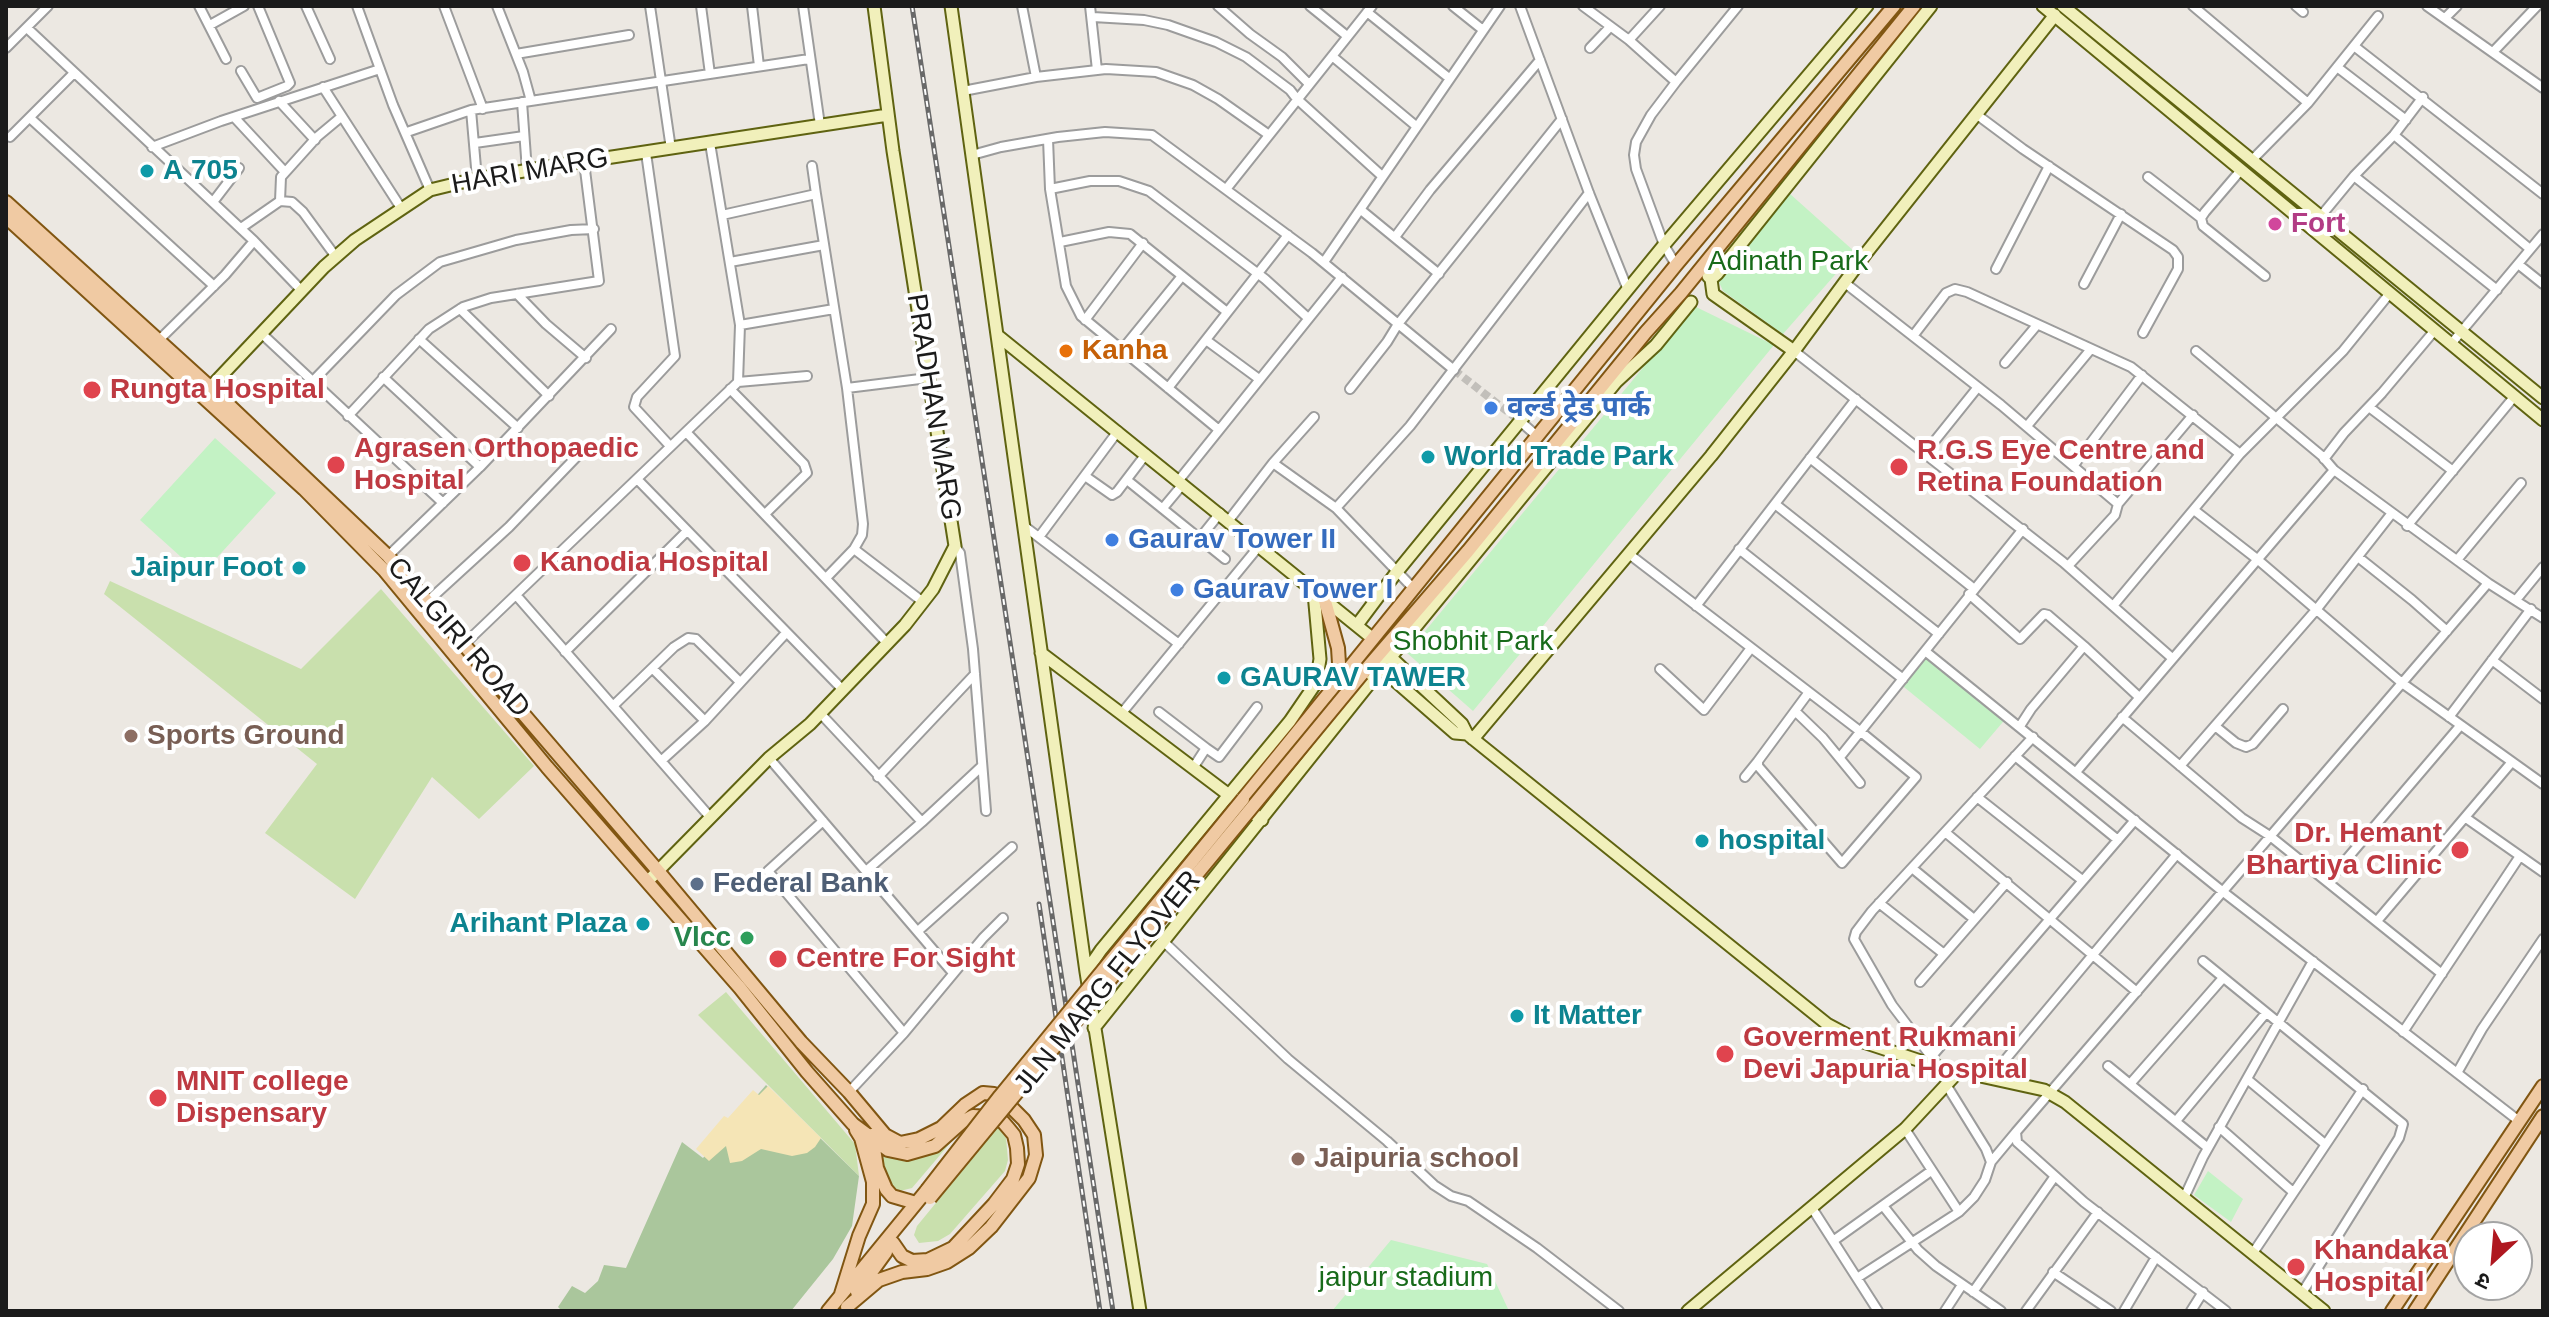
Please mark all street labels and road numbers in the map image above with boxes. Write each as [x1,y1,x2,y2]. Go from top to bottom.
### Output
street label: HARI MARG [449,142,611,202]
street label: PRADHAN MARG [899,291,967,523]
street label: CALGIRI ROAD [379,551,537,725]
street label: JLN MARG FLYOVER [1007,864,1209,1102]

